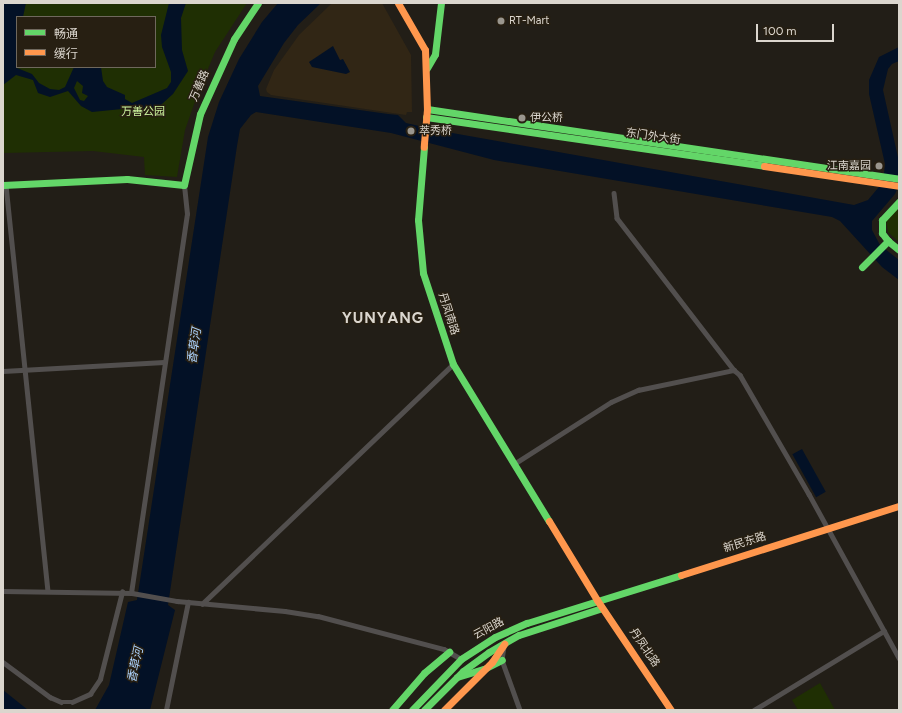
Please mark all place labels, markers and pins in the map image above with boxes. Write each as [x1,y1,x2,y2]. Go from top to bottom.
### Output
place label: RT-Mart [509,14,549,28]
marker: RT-Mart [496,16,506,26]
place label: 伊公桥 [530,111,563,125]
marker: 伊公桥 [517,113,527,123]
place label: 萃秀桥 [419,124,452,138]
marker: 萃秀桥 [406,126,416,136]
place label: 江南嘉园 [827,159,871,173]
marker: 江南嘉园 [874,161,884,171]

